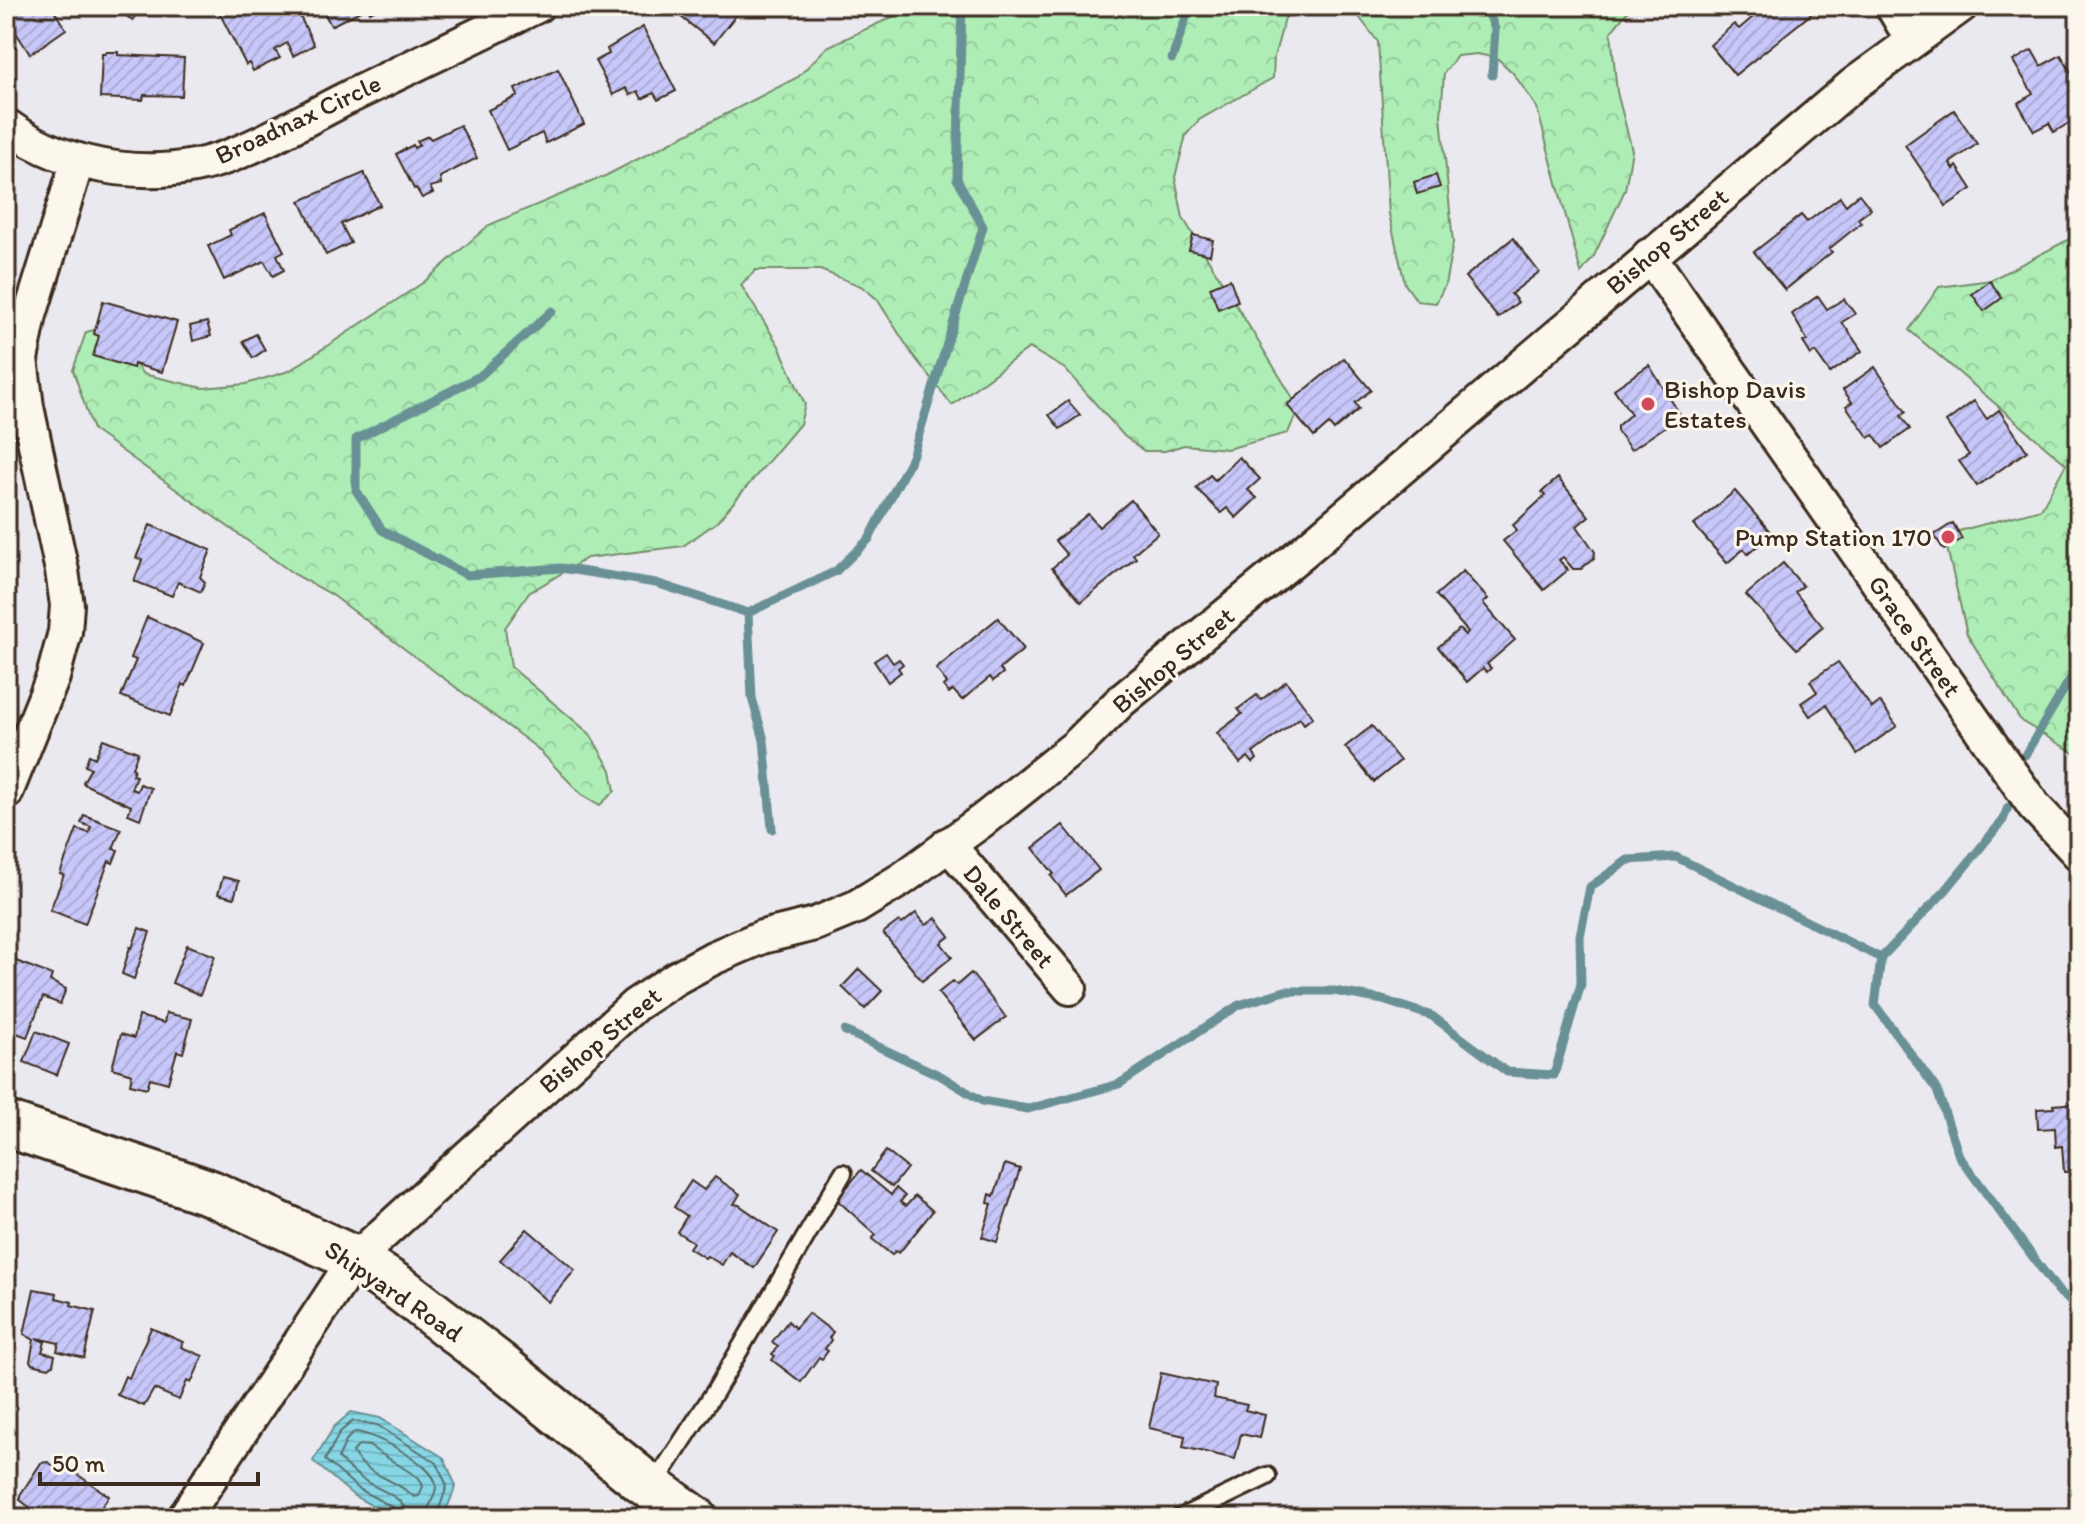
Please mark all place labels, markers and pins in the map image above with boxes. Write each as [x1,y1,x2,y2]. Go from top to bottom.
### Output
place label: Bishop Davis Estates [1664,373,1806,435]
marker: Bishop Davis Estates [1639,395,1657,413]
place label: Pump Station 170 [1735,521,1932,553]
marker: Pump Station 170 [1939,528,1957,546]

